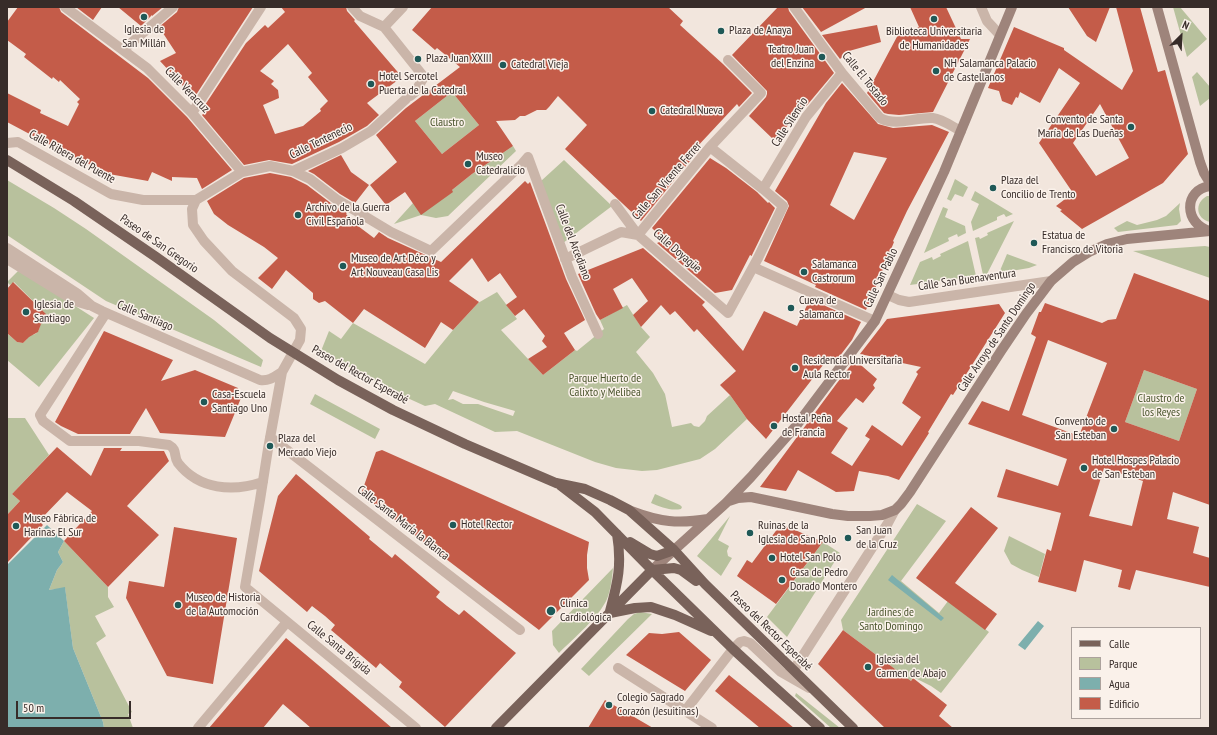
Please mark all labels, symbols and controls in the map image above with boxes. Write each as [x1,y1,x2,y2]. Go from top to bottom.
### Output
marker: Iglesia de San Millán [139,12,149,22]
marker: Biblioteca Universitaria de Humanidades [929,14,939,24]
north arrow [1161,16,1201,56]
text: N [1180,17,1191,33]
place label: Iglesia de San Millán [122,23,166,51]
place label: Plaza de Anaya [729,24,791,38]
place label: Biblioteca Universitaria de Humanidades [886,25,982,53]
marker: Plaza de Anaya [716,26,726,36]
place label: Teatro Juan del Enzina [768,43,814,71]
street label: Calle El Tostado [839,49,891,109]
place label: Plaza Juan XXIII [426,52,491,66]
marker: Teatro Juan del Enzina [817,52,827,62]
marker: Plaza Juan XXIII [413,54,423,64]
place label: NH Salamanca Palacio de Castellanos [944,57,1036,85]
place label: Catedral Vieja [511,58,568,72]
marker: Catedral Vieja [498,60,508,70]
street label: Calle Veracruz [162,64,212,116]
marker: NH Salamanca Palacio de Castellanos [931,66,941,76]
place label: Hotel Sercotel Puerta de la Catedral [379,70,466,98]
marker: Hotel Sercotel Puerta de la Catedral [366,79,376,89]
street label: Calle Silencio [769,95,811,149]
place label: Catedral Nueva [660,104,723,118]
marker: Catedral Nueva [647,106,657,116]
place label: Convento de Santa María de Las Dueñas [1038,113,1123,141]
park label: Claustro [430,116,464,130]
street label: Calle Tentenecio [287,120,355,162]
marker: Convento de Santa María de Las Dueñas [1126,122,1136,132]
street label: Calle Ribera del Puente [26,127,118,187]
street label: Calle San Vicente Ferrer [629,139,705,223]
place label: Museo Catedralicio [476,150,525,178]
marker: Museo Catedralicio [463,159,473,169]
place label: Plaza del Concilio de Trento [1001,174,1076,202]
marker: Plaza del Concilio de Trento [988,183,998,193]
place label: Archivo de la Guerra Civil Española [306,201,390,229]
street label: Calle del Arcediano [552,202,594,282]
marker: Archivo de la Guerra Civil Española [293,210,303,220]
street label: Paseo de San Gregorio [117,212,201,276]
street label: Calle Doyagüe [650,226,704,276]
place label: Estatua de Francisco de Vitoria [1042,229,1123,257]
marker: Estatua de Francisco de Vitoria [1029,238,1039,248]
street label: Calle San Pablo [861,246,901,310]
place label: Museo de Art Déco y Art Nouveau Casa Lis [351,252,438,280]
place label: Salamanca Castrorum [812,258,856,286]
marker: Museo de Art Déco y Art Nouveau Casa Lis [338,261,348,271]
street label: Calle San Buenaventura [917,266,1017,294]
marker: Salamanca Castrorum [799,267,809,277]
street label: Calle Arroyo de Santo Domingo [955,279,1039,395]
place label: Cueva de Salamanca [799,294,843,322]
place label: Iglesia de Santiago [34,298,74,326]
street label: Calle Santiago [115,298,175,334]
marker: Cueva de Salamanca [786,303,796,313]
marker: Iglesia de Santiago [21,307,31,317]
street label: Paseo del Rector Esperabé [309,342,411,408]
place label: Residencia Universitaria Aula Rector [803,354,902,382]
marker: Residencia Universitaria Aula Rector [790,363,800,373]
park label: Parque Huerto de Calixto y Melibea [569,372,641,400]
place label: Casa-Escuela Santiago Uno [212,388,268,416]
park label: Claustro de los Reyes [1138,392,1184,420]
marker: Casa-Escuela Santiago Uno [199,397,209,407]
place label: Hostal Peña de Francia [782,412,831,440]
place label: Convento de San Esteban [1054,415,1106,443]
marker: Hostal Peña de Francia [769,421,779,431]
marker: Convento de San Esteban [1109,424,1119,434]
place label: Plaza del Mercado Viejo [278,432,337,460]
marker: Plaza del Mercado Viejo [265,441,275,451]
place label: Hotel Hospes Palacio de San Esteban [1092,454,1179,482]
marker: Hotel Hospes Palacio de San Esteban [1079,463,1089,473]
street label: Calle Santa María la Blanca [354,483,452,563]
place label: Museo Fábrica de Harinas El Sur [24,512,96,540]
place label: Hotel Rector [461,518,512,532]
place label: Ruinas de la Iglesia de San Polo [758,519,836,547]
marker: Hotel Rector [448,520,458,530]
marker: Museo Fábrica de Harinas El Sur [11,521,21,531]
place label: San Juan de la Cruz [856,524,897,552]
marker: Ruinas de la Iglesia de San Polo [745,528,755,538]
marker: San Juan de la Cruz [843,533,853,543]
place label: Hotel San Polo [780,551,841,565]
marker: Hotel San Polo [767,553,777,563]
place label: Casa de Pedro Dorado Montero [790,566,857,594]
marker: Casa de Pedro Dorado Montero [777,575,787,585]
street label: Paseo del Rector Esperabé [727,588,815,674]
place label: Museo de Historia de la Automoción [186,591,260,619]
place label: Clínica Cardiológica [560,597,611,625]
marker: Museo de Historia de la Automoción [173,600,183,610]
marker: Clínica Cardiológica [545,605,557,617]
park label: Jardines de Santo Domingo [859,606,923,634]
street label: Calle Santa Brígida [304,618,374,678]
legend [1071,627,1201,719]
text: Calle [1109,636,1130,651]
place label: Iglesia del Carmen de Abajo [876,653,946,681]
text: Parque [1109,656,1138,671]
marker: Iglesia del Carmen de Abajo [863,662,873,672]
text: Agua [1109,676,1130,691]
place label: Colegio Sagrado Corazón (Jesuitinas) [617,691,698,719]
scale bar [18,693,133,719]
text: Edificio [1109,696,1139,711]
text: 50 m [23,700,44,715]
marker: Colegio Sagrado Corazón (Jesuitinas) [604,700,614,710]

